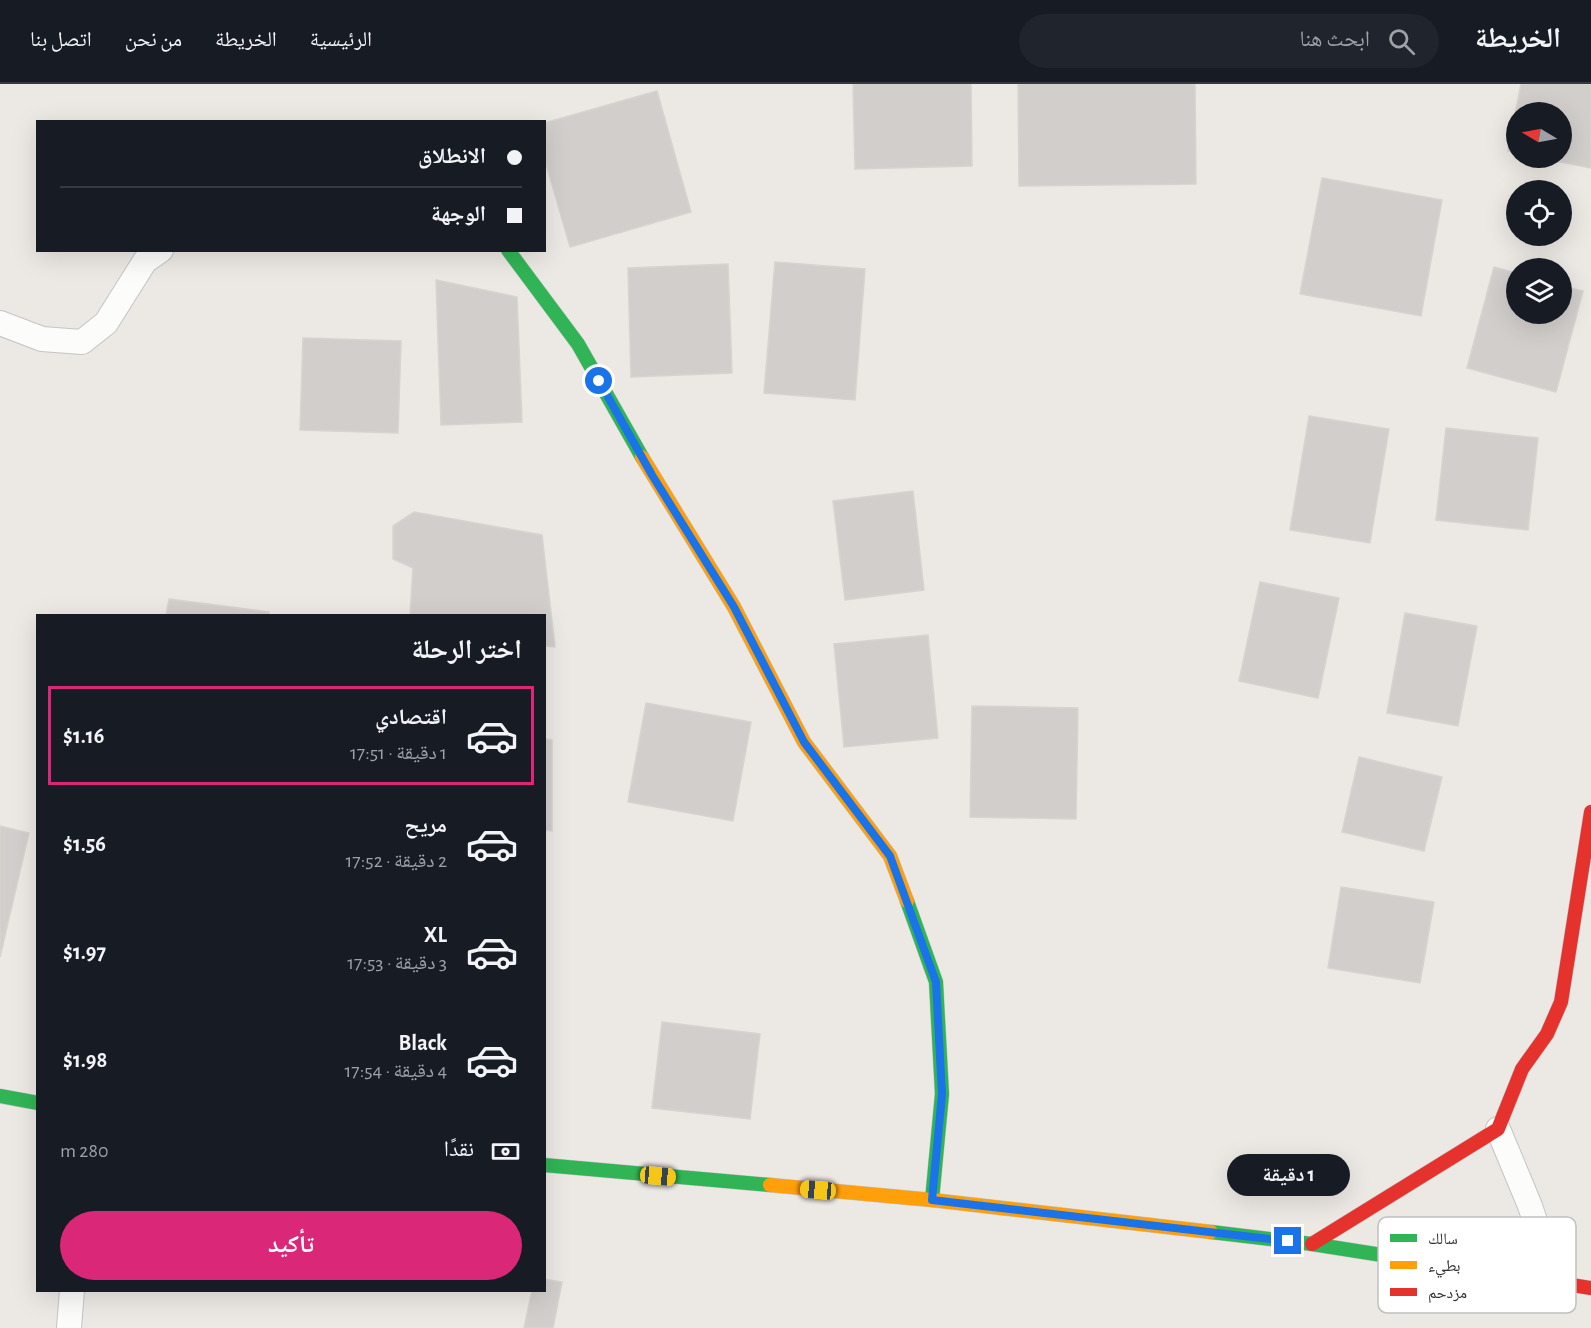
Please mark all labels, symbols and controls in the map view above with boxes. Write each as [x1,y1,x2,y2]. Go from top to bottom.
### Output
search box [1019,14,1439,68]
icon: search [1385,25,1418,58]
text: الخريطة [1475,25,1561,53]
text: ابحث هنا [1299,28,1370,50]
text: اتصل بنا [30,29,92,50]
text: من نحن [125,29,182,50]
text: الخريطة [215,29,277,50]
text: الرئيسية [310,29,372,50]
north arrow [1506,102,1572,168]
map controls [1506,102,1572,324]
text: الانطلاق [418,145,486,167]
button: locate [1506,180,1572,246]
text: الوجهة [431,203,486,225]
button: layers [1506,258,1572,324]
route start [585,367,612,394]
text: اختر الرحلة [411,636,522,663]
text: اقتصادي [375,706,447,728]
icon: car [465,709,519,763]
text: $1.16 [63,725,104,747]
text: 1 دقيقة · 17:51 [350,743,447,763]
text: مريح [404,814,447,836]
icon: car [465,817,519,871]
text: $1.56 [63,833,106,855]
text: 2 دقيقة · 17:52 [345,851,447,871]
text: XL [424,924,447,946]
icon: car [465,925,519,979]
text: $1.97 [63,941,106,963]
text: 3 دقيقة · 17:53 [347,953,447,973]
text: Black [399,1032,447,1054]
icon: car [465,1033,519,1087]
text: $1.98 [63,1049,107,1071]
text: 4 دقيقة · 17:54 [344,1061,447,1081]
icon: cash [489,1135,522,1168]
text: نقدًا [444,1138,474,1160]
text: 280 m [60,1141,108,1161]
callout: 1 دقيقة [1226,1154,1350,1196]
car [639,1165,677,1187]
text: 1 دقيقة [1262,1165,1315,1185]
car [799,1179,837,1201]
button: تأكيد [60,1211,522,1280]
legend [1378,1217,1576,1313]
route end [1274,1227,1301,1254]
text: سالك [1428,1231,1458,1247]
text: بطيء [1428,1258,1460,1278]
text: مزدحم [1428,1285,1467,1303]

